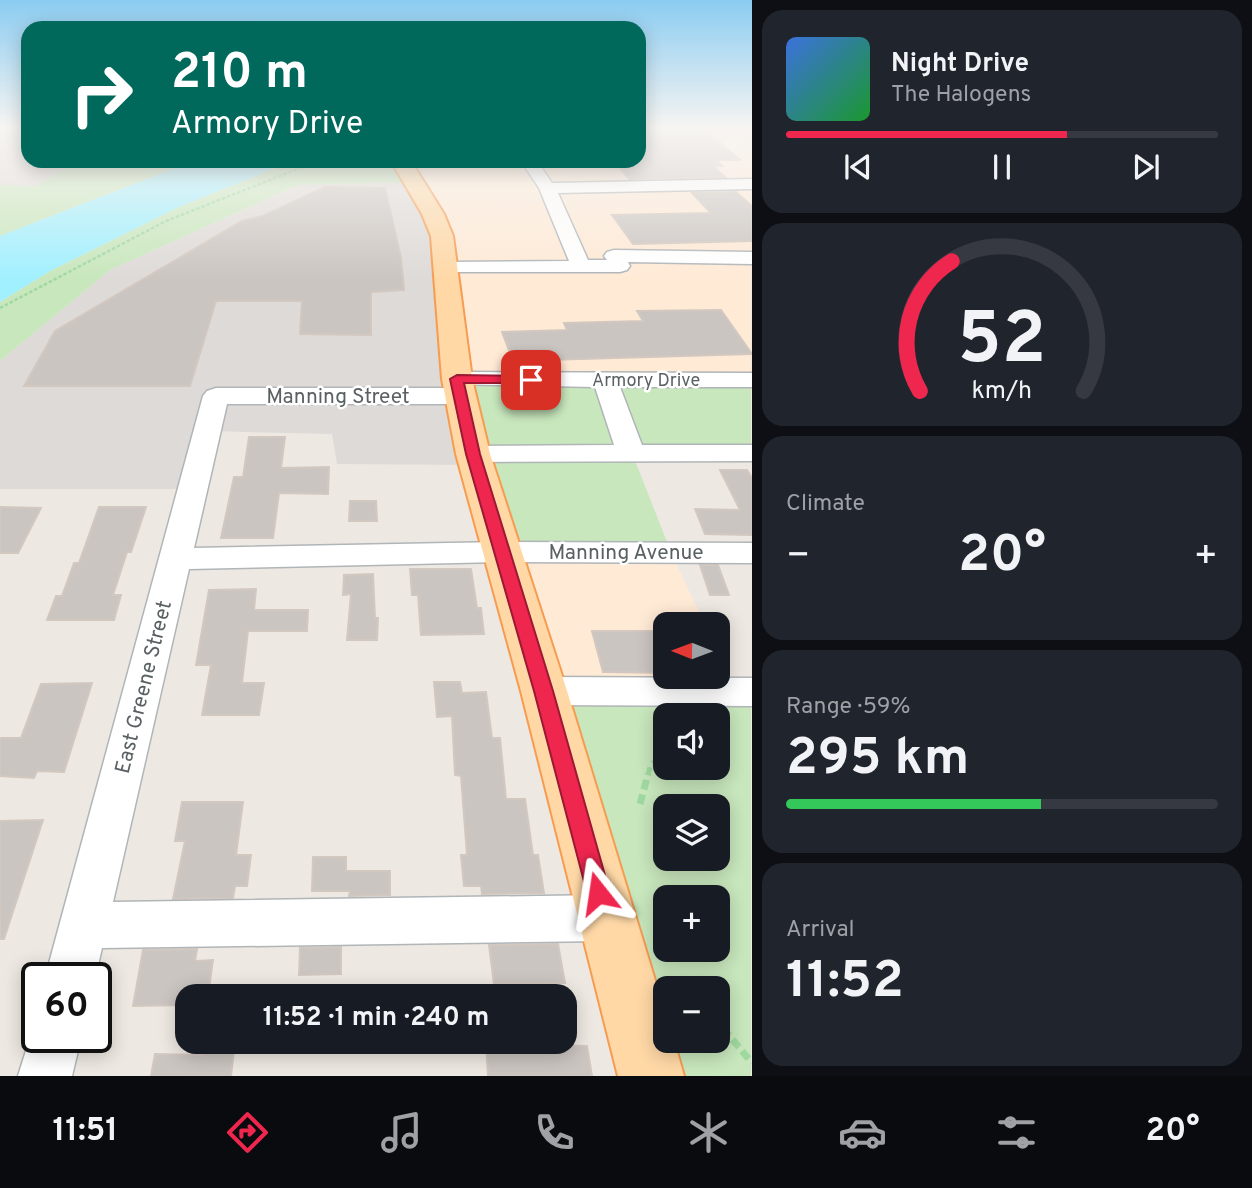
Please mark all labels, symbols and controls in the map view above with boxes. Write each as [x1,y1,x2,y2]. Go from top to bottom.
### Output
text: 210 m [171,44,308,106]
text: Night Drive [891,48,1029,81]
icon: right [56,49,147,140]
text: The Halogens [891,81,1031,110]
text: Armory Drive [171,105,363,145]
icon: previous [839,148,877,186]
icon: pause [983,148,1021,186]
icon: next [1127,148,1165,186]
text: 52 [957,297,1047,389]
pin [501,350,561,410]
icon: arrive [512,361,550,399]
street label: Armory Drive [592,370,700,393]
text: km/h [972,376,1032,408]
street label: Manning Street [266,384,410,411]
text: Climate [786,490,865,519]
text: 20° [958,524,1046,590]
text: − [786,533,811,582]
text: + [1193,533,1218,582]
street label: Manning Avenue [548,540,704,567]
street label: East Greene Street [110,598,179,777]
north arrow [653,612,730,690]
map controls [653,612,730,1053]
text: Range · 59% [786,693,911,722]
button: sound [653,703,730,780]
text: 295 km [786,727,969,793]
button: layers [653,794,730,871]
position arrow [561,856,635,930]
button: + [653,885,730,962]
text: Arrival [786,916,855,945]
text: 11:52 [786,950,904,1016]
speed limit sign: 60 [21,962,112,1053]
button: − [653,976,730,1053]
text: 11:52 · 1 min · 240 m [263,1002,489,1035]
icon: directions [223,1108,272,1157]
icon: music [377,1108,426,1157]
icon: phone [530,1108,579,1157]
icon: climate [684,1108,733,1157]
icon: car [838,1108,887,1157]
icon: filters [992,1108,1041,1157]
text: 11:51 [52,1112,118,1152]
text: 20° [1146,1112,1200,1152]

